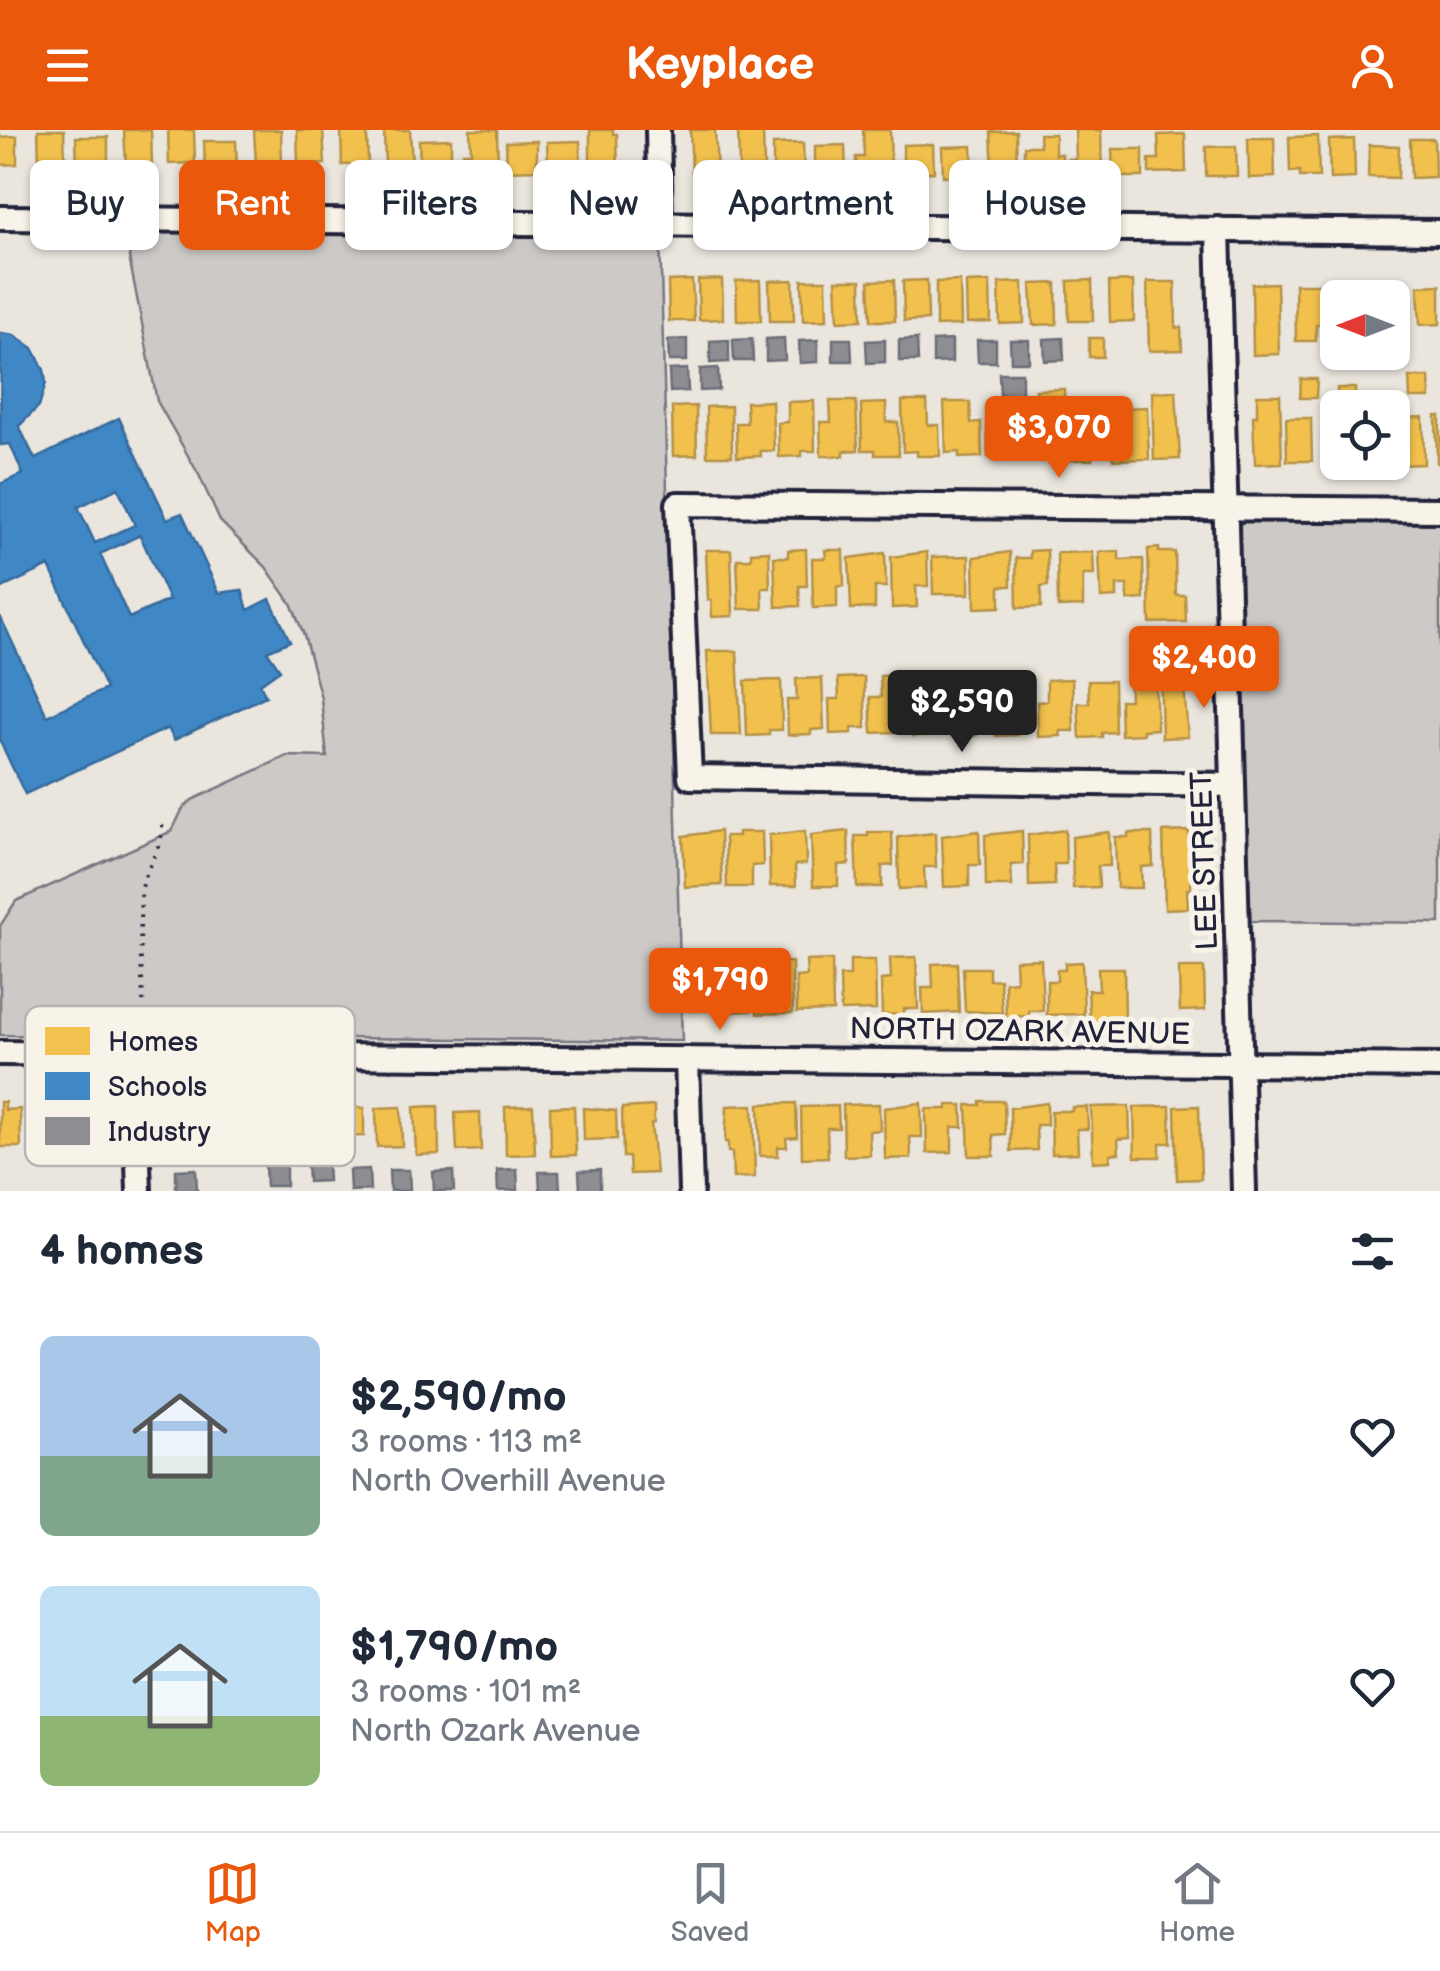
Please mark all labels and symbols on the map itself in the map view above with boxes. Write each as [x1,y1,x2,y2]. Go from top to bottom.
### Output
north arrow [1320,280,1410,370]
pin: $3,070 [978,396,1140,481]
pin: $2,400 [1123,626,1285,711]
pin: $2,590 [881,670,1043,755]
street label: LEE STREET [1184,771,1226,951]
pin: $1,790 [639,948,801,1033]
legend [25,1006,355,1166]
street label: NORTH OZARK AVENUE [849,1011,1191,1053]
text: Homes [108,1026,198,1059]
text: Schools [108,1071,207,1104]
text: Industry [108,1116,211,1149]

